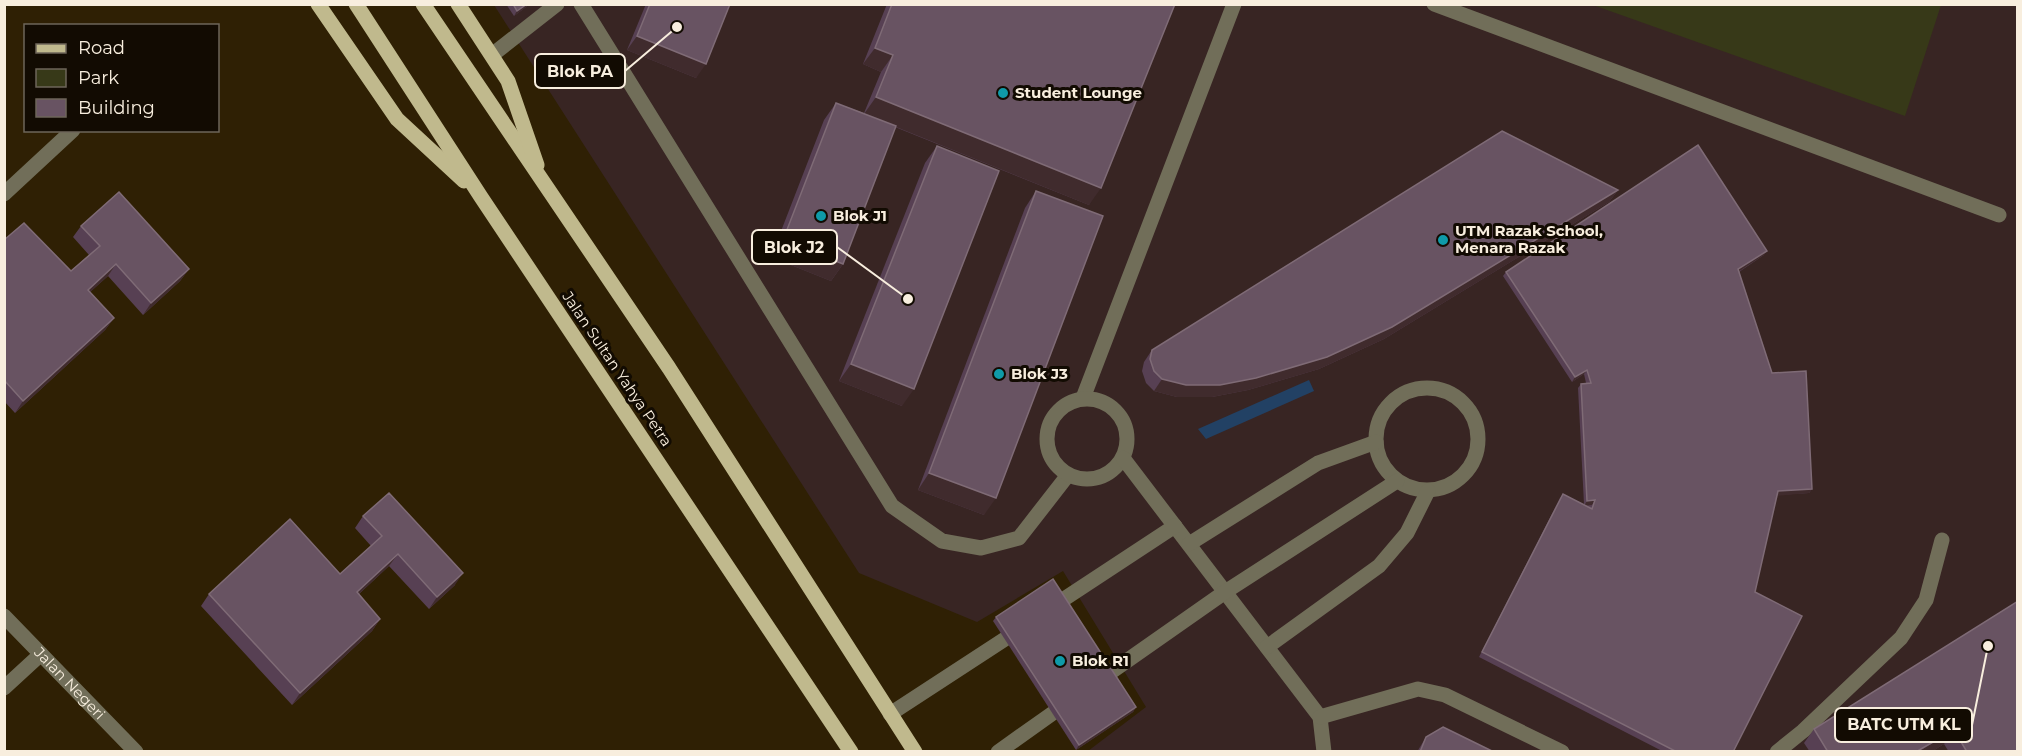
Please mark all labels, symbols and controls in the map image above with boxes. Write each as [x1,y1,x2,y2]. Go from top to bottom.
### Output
legend [24,24,219,132]
text: Road [78,37,125,59]
callout: Blok PA [535,54,625,88]
text: Blok PA [547,62,614,81]
text: Park [78,67,119,89]
place label: Student Lounge [1015,83,1142,102]
marker: Student Lounge [996,86,1010,100]
text: Building [78,97,155,119]
place label: Blok J1 [833,206,887,225]
marker: Blok J1 [814,209,828,223]
place label: UTM Razak School, Menara Razak [1455,221,1603,257]
callout: Blok J2 [752,230,837,264]
marker: UTM Razak School, Menara Razak [1436,233,1450,247]
text: Blok J2 [764,238,824,257]
street label: Jalan Sultan Yahya Petra [558,287,676,450]
place label: Blok J3 [1011,364,1068,383]
marker: Blok J3 [992,367,1006,381]
street label: Jalan Negeri [30,642,109,723]
place label: Blok R1 [1072,651,1129,670]
marker: Blok R1 [1053,654,1067,668]
callout: BATC UTM KL [1835,708,1972,742]
text: BATC UTM KL [1847,715,1961,734]

